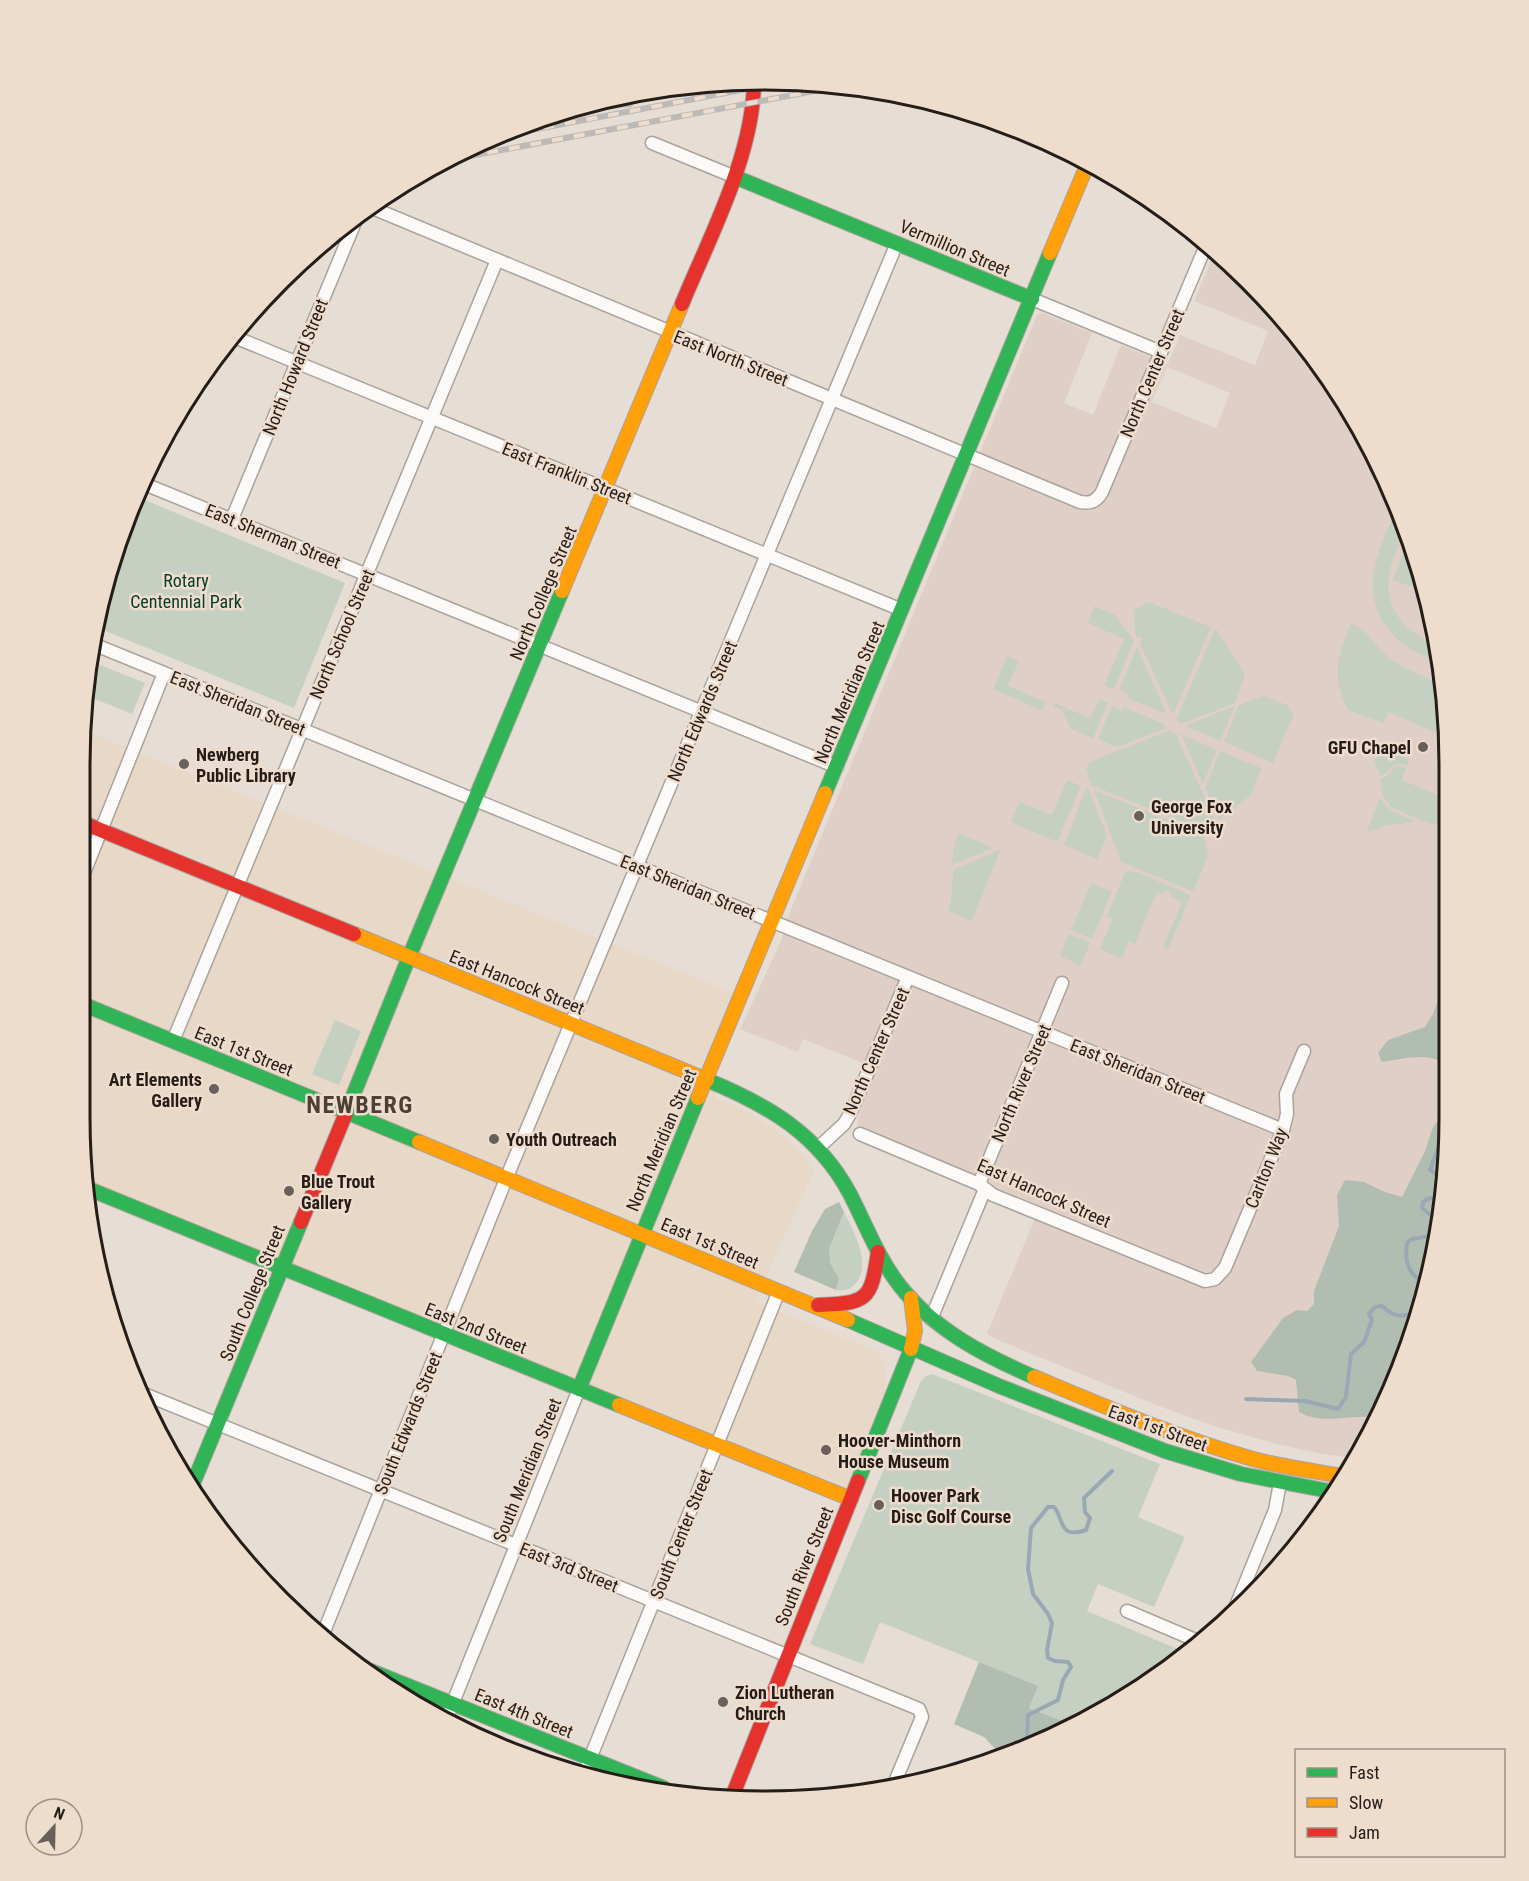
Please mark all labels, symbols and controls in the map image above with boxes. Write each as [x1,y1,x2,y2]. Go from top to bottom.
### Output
street label: Vermillion Street [897,215,1013,281]
street label: North Howard Street [258,296,332,438]
street label: North Center Street [1116,306,1188,440]
street label: East North Street [671,325,791,391]
street label: East Franklin Street [499,438,635,508]
street label: East Sherman Street [202,499,344,573]
street label: North College Street [505,523,581,663]
street label: North School Street [305,566,379,702]
park label: Rotary Centennial Park [130,570,242,612]
street label: North Meridian Street [810,618,888,766]
street label: North Edwards Street [663,637,741,785]
street label: East Sheridan Street [167,666,309,740]
place label: GFU Chapel [1328,737,1411,758]
marker: GFU Chapel [1416,740,1430,754]
place label: Newberg Public Library [196,744,296,786]
marker: Newberg Public Library [177,757,191,771]
place label: George Fox University [1151,796,1232,838]
marker: George Fox University [1132,809,1146,823]
street label: East Sheridan Street [617,850,759,924]
street label: East Hancock Street [446,945,588,1019]
street label: North Center Street [839,984,913,1118]
street label: North River Street [987,1021,1055,1145]
street label: East 1st Street [192,1022,296,1080]
street label: East Sheridan Street [1067,1034,1209,1108]
street label: North Meridian Street [622,1066,700,1214]
place label: Art Elements Gallery [109,1069,202,1111]
marker: Art Elements Gallery [207,1082,221,1096]
district label: NEWBERG [306,1091,414,1119]
street label: Carlton Way [1240,1124,1292,1211]
place label: Youth Outreach [506,1129,617,1150]
marker: Youth Outreach [487,1132,501,1146]
street label: East Hancock Street [974,1154,1114,1232]
place label: Blue Trout Gallery [301,1171,375,1213]
marker: Blue Trout Gallery [282,1184,296,1198]
street label: East 1st Street [658,1213,762,1273]
street label: South College Street [215,1222,289,1364]
street label: East 2nd Street [422,1298,530,1358]
street label: South Edwards Street [370,1349,446,1497]
street label: South Meridian Street [488,1395,566,1545]
street label: East 1st Street [1106,1400,1210,1456]
place label: Hoover-Minthorn House Museum [838,1430,961,1472]
marker: Hoover-Minthorn House Museum [819,1443,833,1457]
street label: South Center Street [645,1466,717,1602]
place label: Hoover Park Disc Golf Course [891,1485,1012,1527]
marker: Hoover Park Disc Golf Course [872,1498,886,1512]
street label: South River Street [771,1503,837,1629]
street label: East 3rd Street [517,1538,621,1596]
place label: Zion Lutheran Church [735,1682,834,1724]
street label: East 4th Street [472,1684,576,1742]
marker: Zion Lutheran Church [716,1695,730,1709]
legend [1295,1749,1505,1857]
text: Fast [1349,1762,1380,1783]
text: Slow [1349,1792,1384,1813]
north arrow [24,1797,84,1857]
text: N [51,1803,68,1824]
text: Jam [1349,1822,1380,1843]

